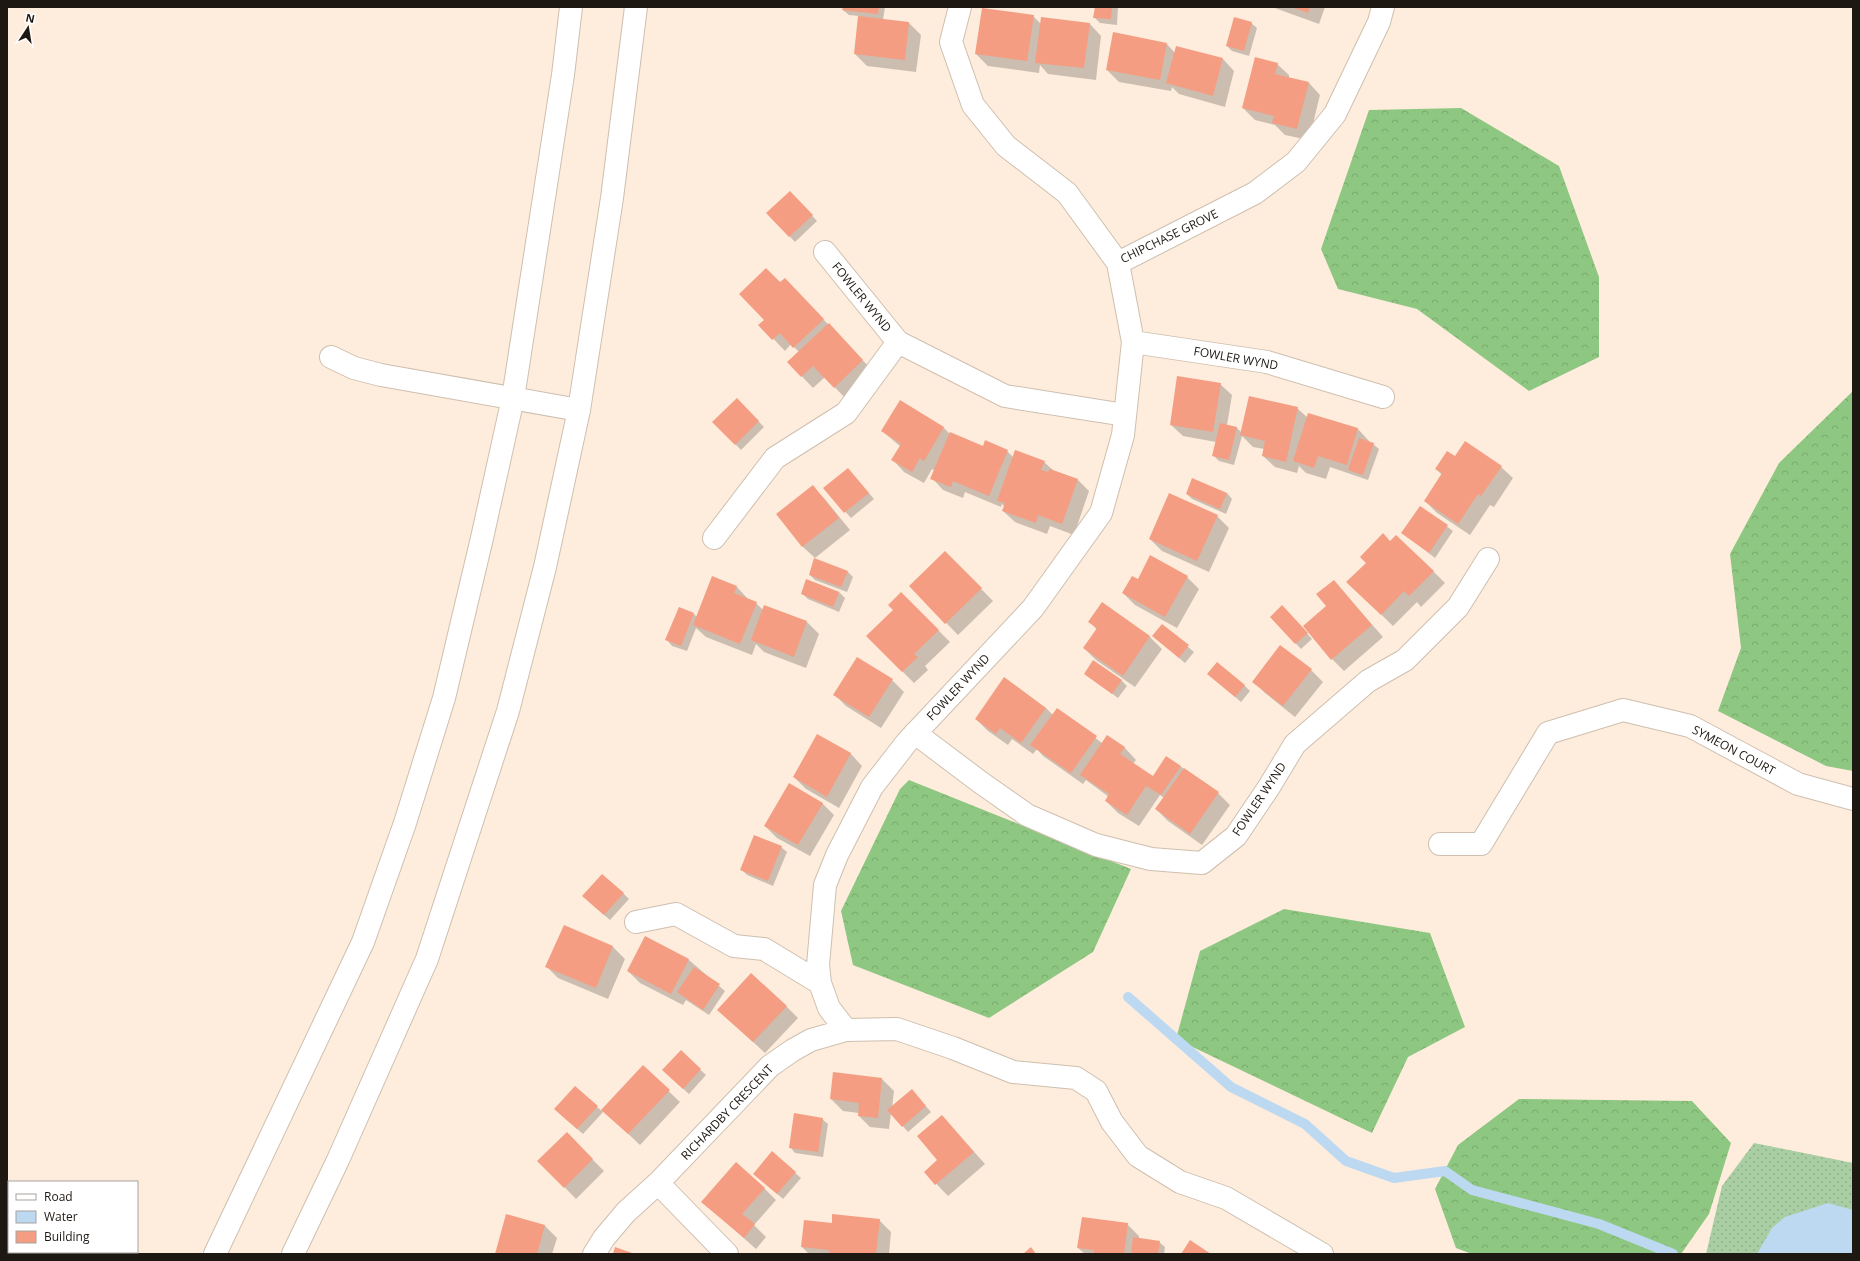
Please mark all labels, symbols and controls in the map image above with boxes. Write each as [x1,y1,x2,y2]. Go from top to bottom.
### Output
north arrow [8,8,48,48]
text: N [24,9,36,26]
street label: CHIPCHASE GROVE [1117,205,1221,267]
street label: FOWLER WYND [828,258,896,336]
street label: FOWLER WYND [1192,342,1280,374]
street label: FOWLER WYND [923,650,993,724]
street label: SYMEON COURT [1689,721,1779,779]
street label: FOWLER WYND [1228,759,1290,839]
street label: RICHARDBY CRESCENT [677,1060,777,1163]
legend [8,1181,138,1253]
text: Road [44,1188,73,1205]
text: Water [44,1208,78,1225]
text: Building [44,1228,90,1245]

